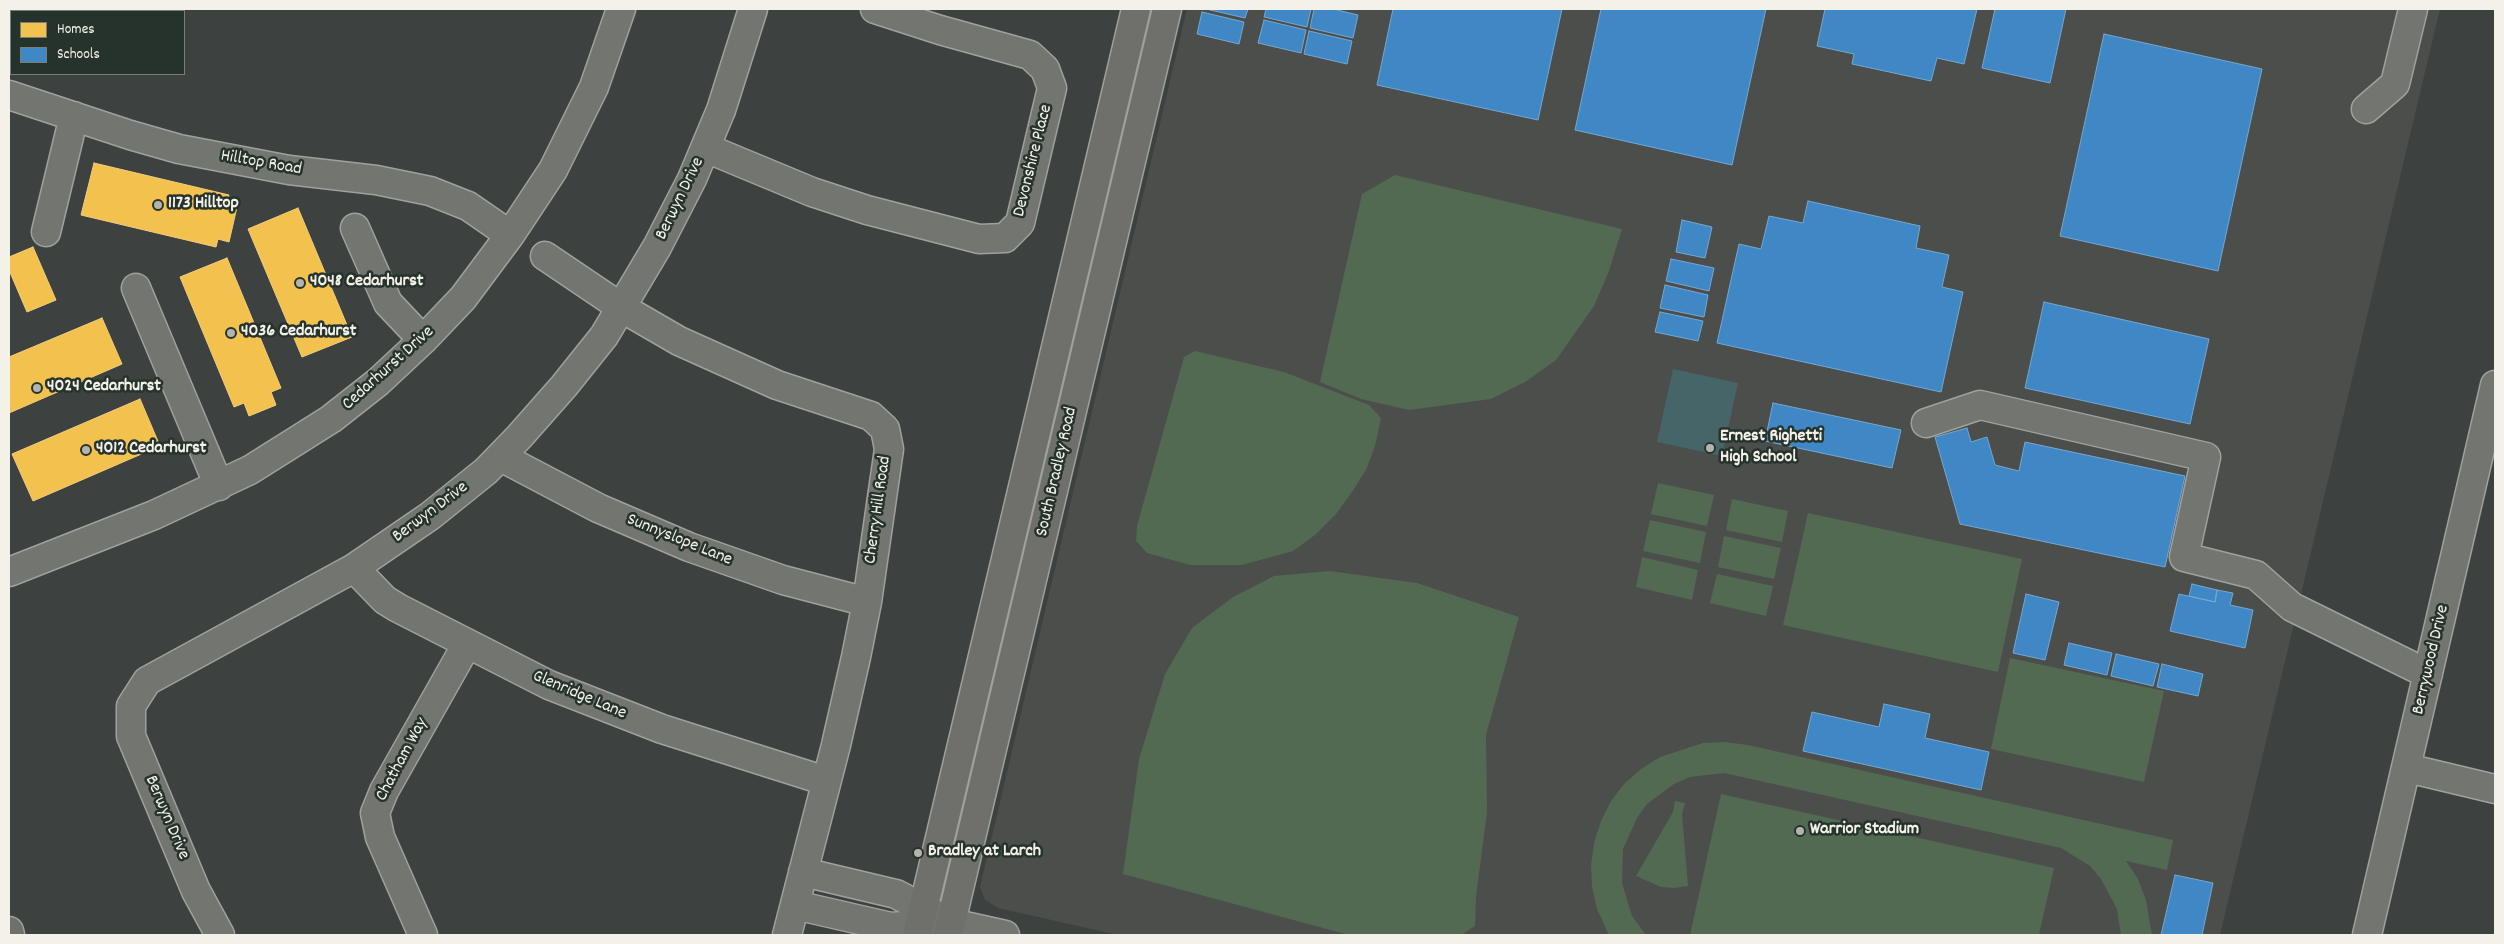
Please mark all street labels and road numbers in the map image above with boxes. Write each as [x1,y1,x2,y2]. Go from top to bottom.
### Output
street label: Devonshire Place [1010,103,1058,219]
street label: Hilltop Road [219,146,303,182]
street label: Berwyn Drive [652,154,710,244]
street label: Cedarhurst Drive [339,322,439,416]
street label: South Bradley Road [1033,405,1083,539]
street label: Cherry Hill Road [861,455,897,565]
street label: Berwyn Drive [389,478,473,548]
street label: Sunnyslope Lane [623,510,735,572]
street label: Berrywood Drive [2409,603,2455,717]
street label: Glenridge Lane [529,667,629,725]
street label: Chatham Way [372,715,434,805]
street label: Berwyn Drive [139,773,193,863]

